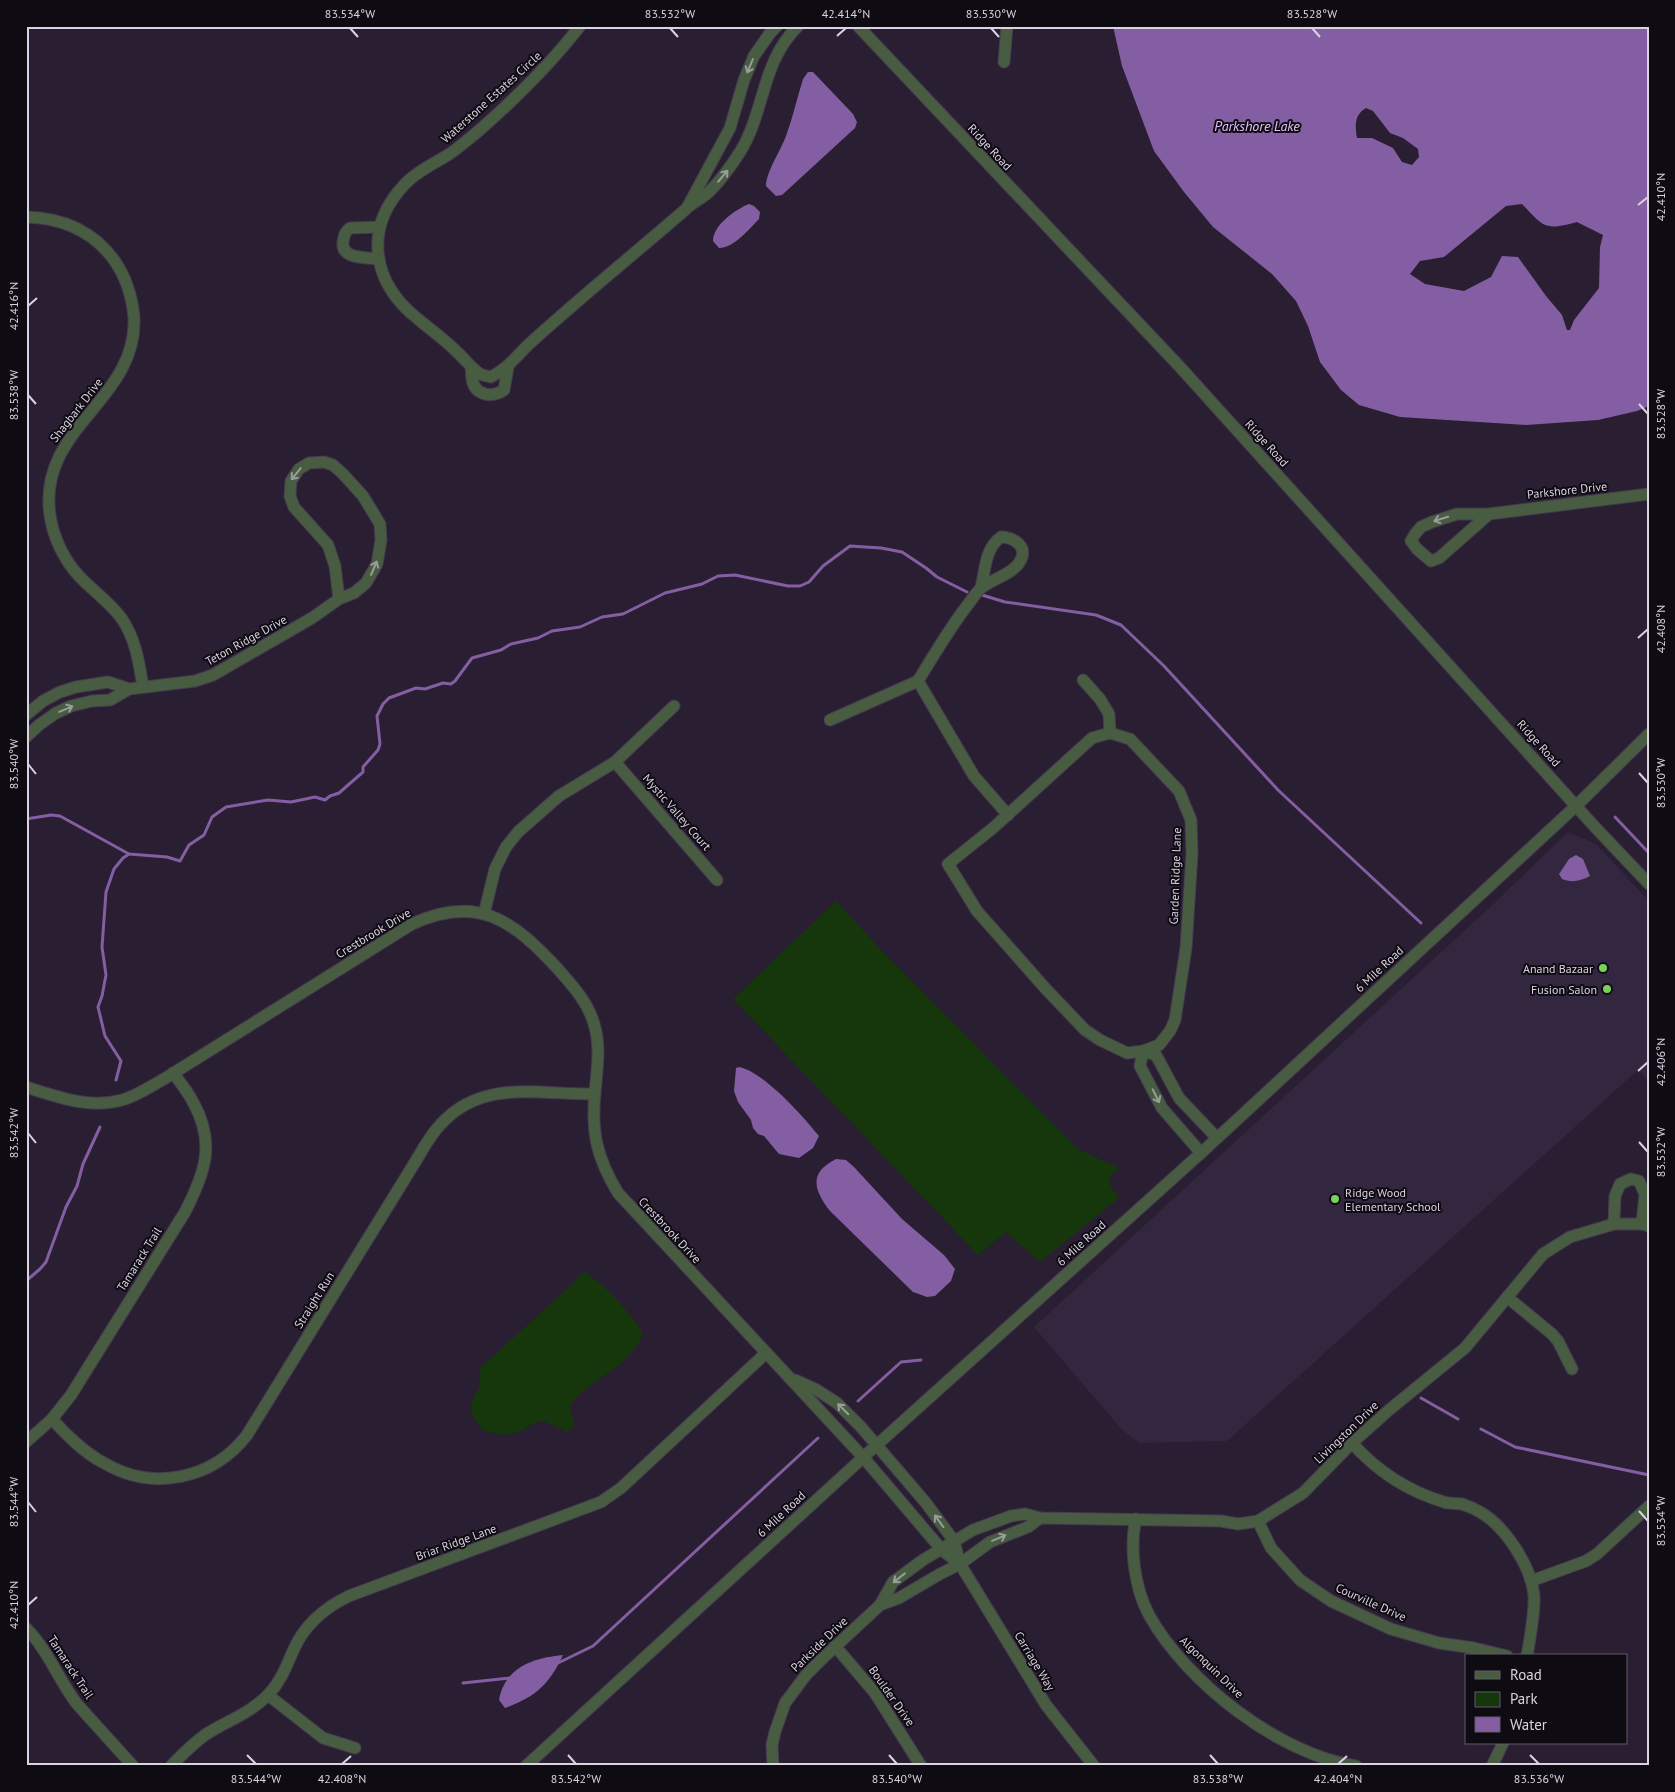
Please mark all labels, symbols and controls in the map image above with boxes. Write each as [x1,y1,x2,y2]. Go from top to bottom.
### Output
text: 83.534°W [325,6,375,21]
text: 83.532°W [645,6,695,21]
text: 42.414°N [822,6,870,21]
text: 83.530°W [966,6,1016,21]
text: 83.528°W [1287,6,1337,21]
street label: Waterstone Estates Circle [438,48,544,146]
one-way arrow [745,58,754,73]
water label: Parkshore Lake [1214,117,1300,135]
street label: Ridge Road [965,121,1015,173]
one-way arrow [717,169,729,182]
text: 42.410°N [1653,173,1668,221]
text: 42.416°N [6,282,21,330]
text: 83.538°W [6,370,21,420]
street label: Shagbark Drive [46,375,106,445]
text: 83.528°W [1653,389,1668,439]
street label: Ridge Road [1242,416,1292,470]
one-way arrow [291,468,302,481]
street label: Parkshore Drive [1526,478,1608,502]
one-way arrow [1434,514,1450,524]
one-way arrow [370,561,380,576]
text: 42.408°N [1653,605,1668,653]
street label: Teton Ridge Drive [203,611,289,669]
one-way arrow [58,703,73,713]
street label: Ridge Road [1514,716,1564,770]
text: 83.540°W [6,739,21,789]
text: 83.530°W [1653,758,1668,808]
street label: Mystic Valley Court [640,771,714,853]
street label: Garden Ridge Lane [1166,827,1184,925]
street label: Crestbrook Drive [333,905,413,961]
street label: 6 Mile Road [1352,943,1406,995]
place label: Anand Bazaar [1523,961,1593,976]
marker: Anand Bazaar [1597,962,1609,974]
place label: Fusion Salon [1531,982,1597,997]
marker: Fusion Salon [1601,983,1613,995]
text: 42.406°N [1653,1038,1668,1086]
one-way arrow [1152,1088,1161,1103]
text: 83.542°W [6,1108,21,1158]
text: 83.532°W [1653,1127,1668,1177]
place label: Ridge Wood Elementary School [1345,1185,1441,1214]
marker: Ridge Wood Elementary School [1329,1193,1341,1205]
street label: Crestbrook Drive [636,1194,704,1266]
street label: 6 Mile Road [1053,1217,1109,1269]
street label: Tamarack Trail [113,1224,165,1294]
street label: Straight Run [291,1269,337,1331]
street label: Livingston Drive [1311,1398,1381,1466]
one-way arrow [837,1403,850,1415]
text: 83.544°W [6,1477,21,1527]
street label: 6 Mile Road [754,1488,808,1540]
text: 83.534°W [1653,1496,1668,1546]
one-way arrow [934,1514,944,1528]
street label: Briar Ridge Lane [414,1520,498,1564]
one-way arrow [991,1533,1006,1542]
one-way arrow [893,1573,906,1584]
street label: Courville Drive [1333,1580,1409,1624]
text: 42.410°N [6,1581,21,1629]
street label: Parkside Drive [788,1613,850,1675]
street label: Carriage Way [1011,1629,1059,1694]
street label: Tamarack Trail [45,1632,97,1702]
street label: Algonquin Drive [1177,1633,1247,1701]
legend [1465,1654,1628,1744]
street label: Boulder Drive [866,1663,918,1729]
text: Road [1510,1665,1542,1684]
text: Park [1510,1689,1538,1708]
text: Water [1510,1715,1547,1734]
text: 83.544°W [231,1771,281,1786]
text: 42.408°N [318,1771,366,1786]
text: 83.542°W [551,1771,601,1786]
text: 83.540°W [872,1771,922,1786]
text: 83.538°W [1193,1771,1243,1786]
text: 42.404°N [1314,1771,1362,1786]
text: 83.536°W [1514,1771,1564,1786]

